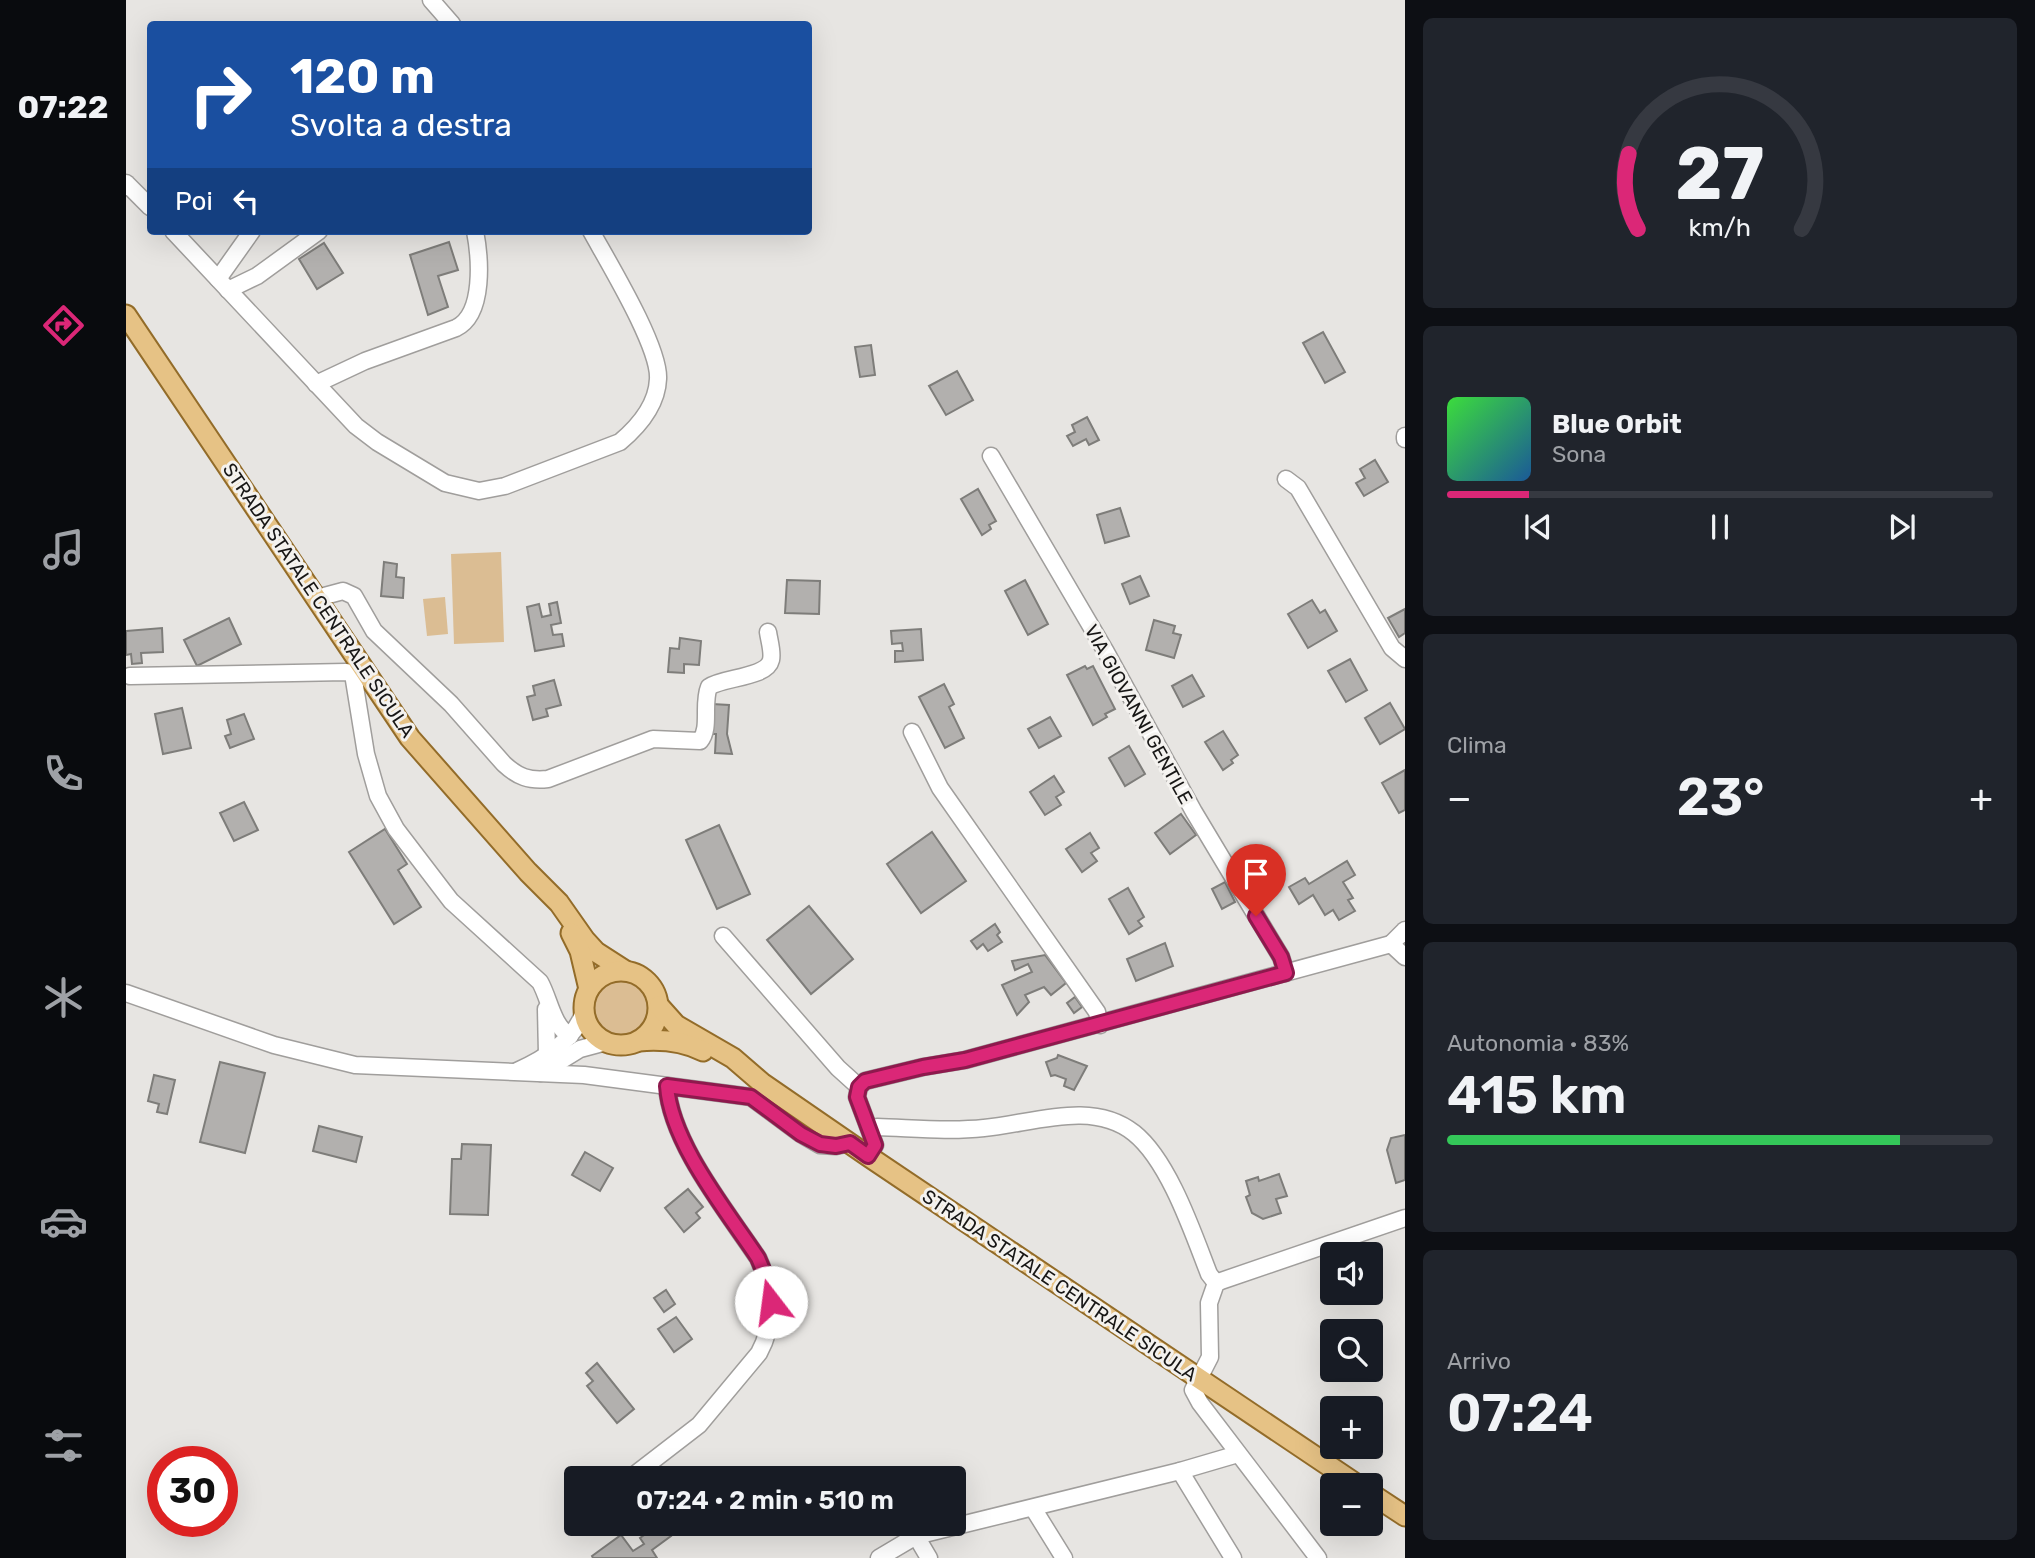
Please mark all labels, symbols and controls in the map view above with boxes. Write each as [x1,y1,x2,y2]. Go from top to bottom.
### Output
text: 120 m [290,47,435,105]
icon: right [175,49,266,140]
text: 07:22 [17,88,109,126]
text: Svolta a destra [290,106,512,144]
text: 27 [1675,131,1765,217]
icon: left [227,182,265,220]
text: Poi [175,186,213,217]
text: km/h [1689,213,1751,242]
icon: directions [39,301,88,350]
text: Blue Orbit [1552,409,1682,440]
text: Sona [1552,440,1606,468]
street label: STRADA STATALE CENTRALE SICULA [218,459,419,742]
icon: previous [1519,508,1557,546]
icon: pause [1701,508,1739,546]
icon: next [1883,508,1921,546]
icon: music [39,525,88,574]
street label: VIA GIOVANNI GENTILE [1080,620,1198,808]
text: Clima [1447,731,1507,759]
icon: phone [39,749,88,798]
text: 23° [1677,766,1764,828]
text: − [1447,775,1472,821]
text: + [1969,775,1993,821]
pin [1226,844,1286,916]
icon: arrive [1237,855,1275,893]
icon: climate [39,973,88,1022]
text: Autonomia · 83% [1447,1029,1629,1057]
text: 415 km [1447,1064,1626,1126]
street label: STRADA STATALE CENTRALE SICULA [918,1185,1202,1386]
icon: car [39,1197,88,1246]
map controls [1320,1242,1383,1536]
button: sound [1320,1242,1383,1305]
position arrow [734,1265,808,1339]
button: search [1320,1319,1383,1382]
text: Arrivo [1447,1347,1511,1375]
text: 07:24 [1447,1382,1593,1444]
button: + [1320,1396,1383,1459]
icon: filters [39,1421,88,1470]
speed limit sign: 30 [147,1446,238,1537]
button: − [1320,1473,1383,1536]
text: 07:24 · 2 min · 510 m [636,1485,894,1516]

